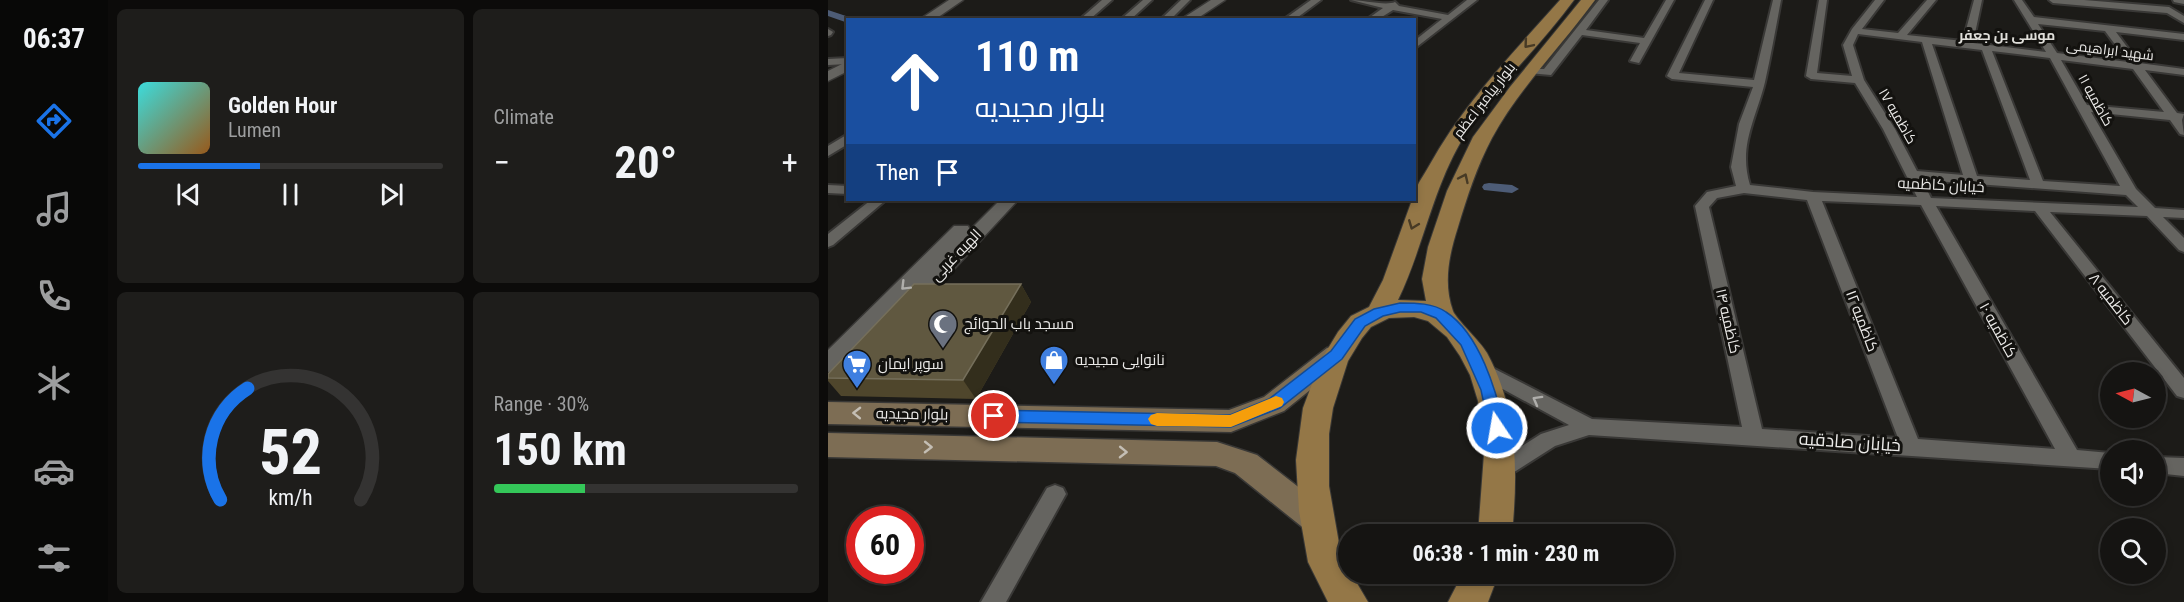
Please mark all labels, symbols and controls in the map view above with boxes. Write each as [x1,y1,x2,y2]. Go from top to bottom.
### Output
text: 06:37 [23,23,85,55]
district label: موسی بن جعفر [1958,27,2055,44]
text: 110 m [975,32,1080,81]
one-way arrow [1525,37,1536,48]
street label: شهید ابراهیمی [2065,37,2155,63]
icon: ahead [876,42,954,120]
street label: بلوار پیامبر اعظم [1450,59,1520,142]
street label: کاظمیه ۱۱ [2075,71,2117,129]
street label: کاظمیه ۱۷ [1876,85,1920,147]
text: بلوار مجیدیه [975,92,1105,124]
text: Golden Hour [228,93,337,118]
icon: directions [33,100,75,142]
text: Climate [494,105,554,129]
text: Lumen [228,118,281,142]
text: 20° [614,136,677,189]
text: − [494,143,510,182]
text: + [782,143,798,182]
icon: arrive [931,156,964,189]
text: Then [876,160,919,185]
one-way arrow [1456,174,1468,185]
street label: خیابان کاظمیه [1897,174,1985,197]
icon: previous [172,178,205,211]
icon: pause [274,178,307,211]
icon: next [375,178,408,211]
icon: music [33,188,75,230]
one-way arrow [1408,219,1421,230]
street label: الهیه غربی [927,225,986,285]
street label: کاظمیه ۸ [2085,269,2137,329]
icon: phone [33,275,75,317]
one-way arrow [902,278,913,289]
street label: کاظمیه ۱۴ [1712,287,1744,355]
street label: کاظمیه ۱۲ [1842,288,1882,354]
street label: کاظمیه ۱۰ [1976,299,2020,361]
mosque icon: مسجد باب الحوائج [927,308,959,350]
place label: مسجد باب الحوائج [964,315,1074,335]
shop icon: نانوایی مجیدیه [1038,344,1070,386]
supermarket icon: سوپر ایمان [841,348,873,390]
place label: نانوایی مجیدیه [1075,351,1165,370]
place label: سوپر ایمان [878,355,944,374]
icon: climate [33,362,75,404]
north arrow [2100,362,2166,428]
map controls [2100,362,2166,584]
pin [968,390,1019,441]
text: Range · 30% [494,392,589,416]
position arrow [1465,396,1529,460]
one-way arrow [1532,396,1543,408]
icon: arrive [977,399,1010,432]
street label: بلوار مجیدیه [876,404,948,424]
one-way arrow [852,407,861,419]
text: 52 [259,416,322,489]
text: 150 km [494,423,627,476]
street label: خیابان صادقیه [1798,427,1902,457]
button: sound [2100,440,2166,506]
one-way arrow [924,441,933,453]
one-way arrow [1119,445,1128,458]
icon: car [33,450,75,492]
text: km/h [268,485,312,510]
speed limit sign: 60 [846,506,924,584]
button: search [2100,518,2166,584]
icon: filters [33,537,75,579]
text: 06:38 · 1 min · 230 m [1413,541,1599,566]

